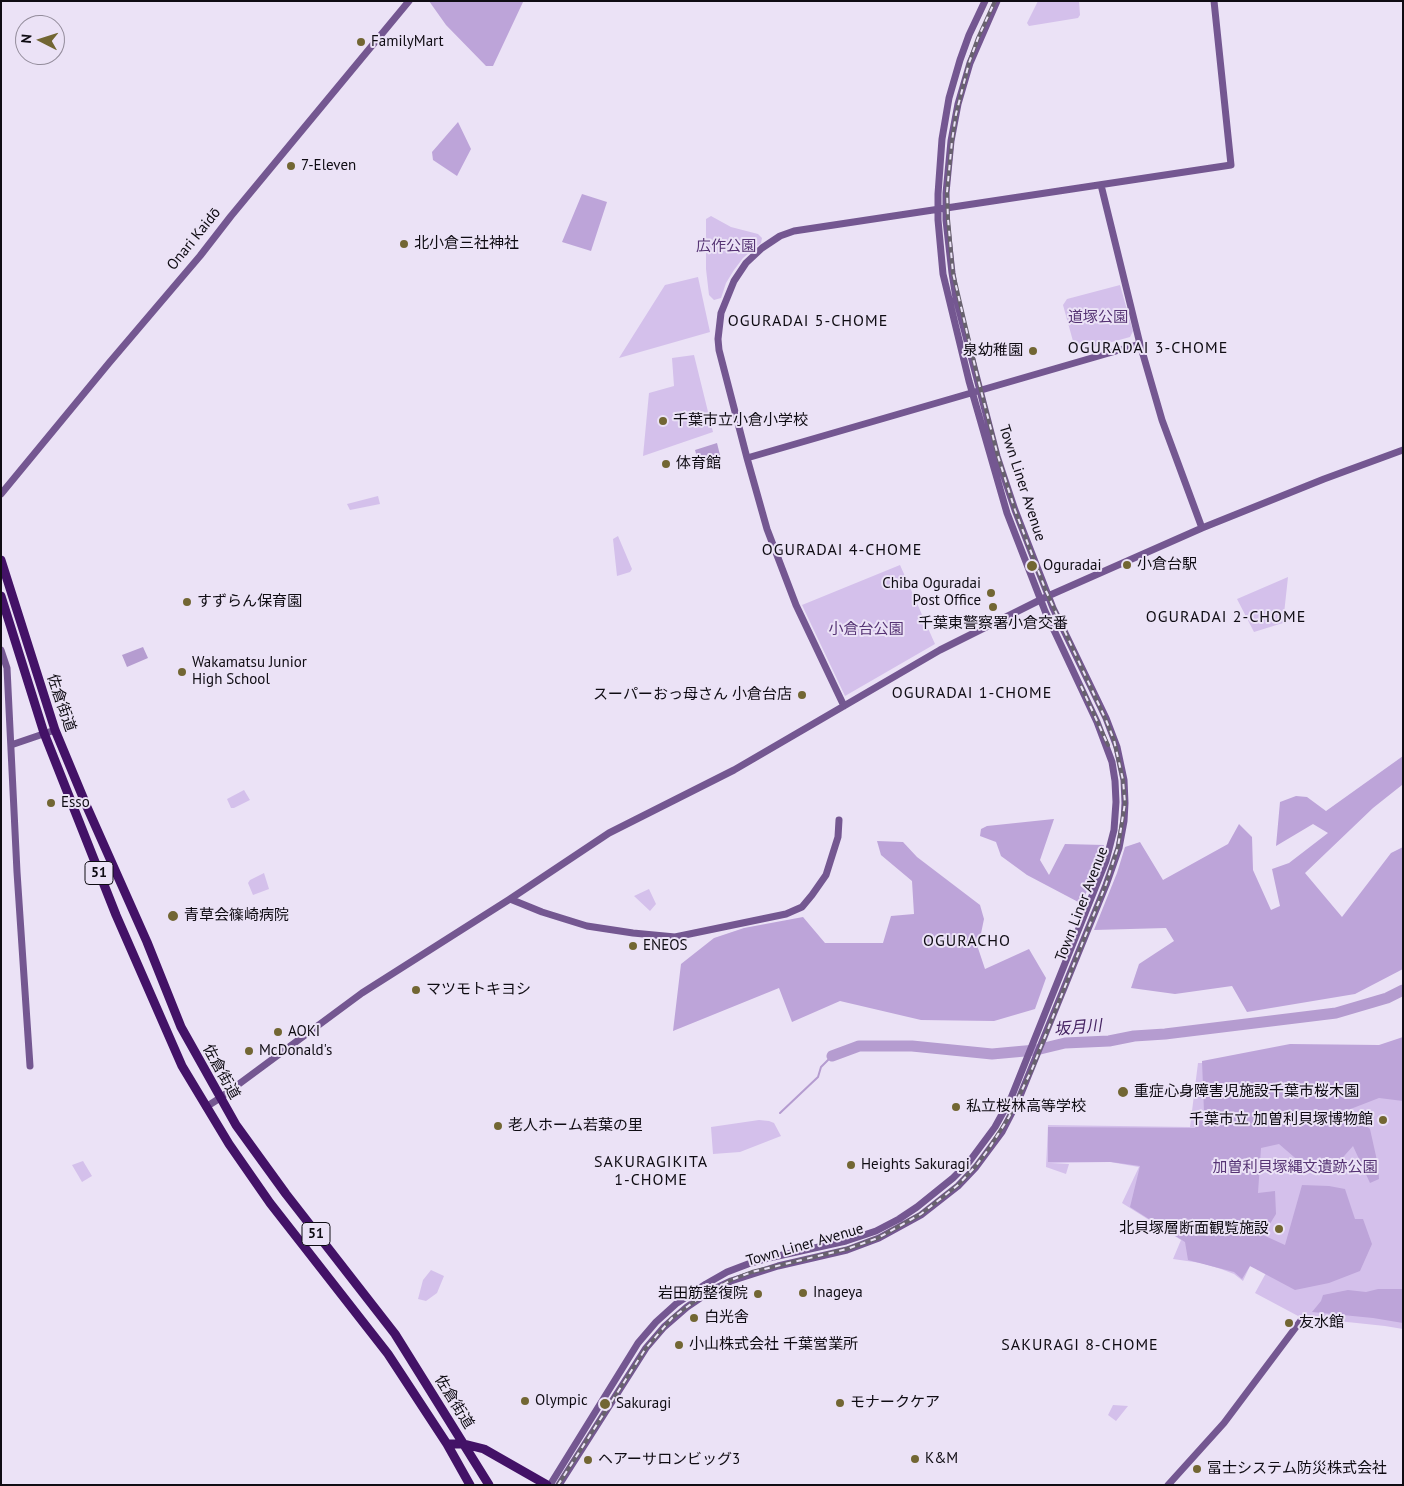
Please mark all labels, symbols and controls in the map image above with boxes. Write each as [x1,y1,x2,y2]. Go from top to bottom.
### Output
north arrow [15,15,65,65]
text: N [17,33,35,44]
place label: FamilyMart [371,33,444,51]
marker: FamilyMart [355,36,367,48]
place label: 7-Eleven [301,157,356,175]
marker: 7-Eleven [285,160,297,172]
street label: Onari Kaidō [163,204,225,274]
place label: 北小倉三社神社 [414,235,519,253]
marker: 北小倉三社神社 [398,238,410,250]
park label: 広作公園 [696,238,756,256]
park label: 道塚公園 [1068,309,1128,327]
district label: OGURADAI 5-CHOME [726,311,890,331]
district label: OGURADAI 3-CHOME [1066,338,1230,358]
place label: 泉幼稚園 [963,342,1023,360]
marker: 泉幼稚園 [1027,345,1039,357]
place label: 千葉市立小倉小学校 [673,412,808,430]
marker: 千葉市立小倉小学校 [657,415,669,427]
street label: Town Liner Avenue [995,423,1049,543]
place label: 体育館 [676,455,721,473]
marker: 体育館 [660,458,672,470]
district label: OGURADAI 4-CHOME [760,540,924,560]
place label: 小倉台駅 [1137,556,1197,574]
place label: Oguradai [1043,557,1101,575]
marker: Oguradai [1025,559,1039,573]
marker: 小倉台駅 [1121,559,1133,571]
place label: Chiba Oguradai Post Office [882,575,981,610]
marker: Chiba Oguradai Post Office [985,587,997,599]
place label: すずらん保育園 [197,593,302,611]
marker: すずらん保育園 [181,596,193,608]
marker: 千葉東警察署小倉交番 [987,601,999,613]
district label: OGURADAI 2-CHOME [1144,607,1308,627]
place label: 千葉東警察署小倉交番 [918,615,1068,633]
park label: 小倉台公園 [829,621,903,639]
place label: Wakamatsu Junior High School [192,654,307,689]
marker: Wakamatsu Junior High School [176,666,188,678]
street label: 佐倉街道 [43,672,79,734]
district label: OGURADAI 1-CHOME [890,683,1054,703]
place label: スーパーおっ母さん 小倉台店 [593,686,792,704]
marker: スーパーおっ母さん 小倉台店 [796,689,808,701]
place label: Esso [61,794,90,812]
marker: Esso [45,797,57,809]
street label: Town Liner Avenue [1052,844,1112,964]
road number: 51 [85,861,113,884]
place label: 青草会篠崎病院 [184,907,289,925]
marker: 青草会篠崎病院 [166,909,180,923]
district label: OGURACHO [922,931,1012,951]
place label: ENEOS [643,937,687,955]
marker: ENEOS [627,940,639,952]
place label: マツモトキヨシ [426,981,531,999]
marker: マツモトキヨシ [410,984,422,996]
water label: 坂月川 [1053,1016,1103,1040]
place label: AOKI [288,1023,320,1041]
marker: AOKI [272,1026,284,1038]
street label: 佐倉街道 [199,1041,243,1103]
place label: McDonald's [259,1042,332,1060]
marker: McDonald's [243,1045,255,1057]
place label: 重症心身障害児施設千葉市桜木園 [1134,1083,1359,1101]
marker: 重症心身障害児施設千葉市桜木園 [1116,1085,1130,1099]
place label: 私立桜林高等学校 [966,1098,1086,1116]
marker: 私立桜林高等学校 [950,1101,962,1113]
place label: 千葉市立 加曽利貝塚博物館 [1189,1111,1373,1129]
marker: 千葉市立 加曽利貝塚博物館 [1377,1114,1389,1126]
place label: 老人ホーム若葉の里 [508,1117,643,1135]
marker: 老人ホーム若葉の里 [492,1120,504,1132]
district label: SAKURAGIKITA 1-CHOME [592,1152,710,1190]
place label: Heights Sakuragi [861,1156,970,1174]
marker: Heights Sakuragi [845,1159,857,1171]
park label: 加曽利貝塚縄文遺跡公園 [1213,1159,1377,1177]
street label: Town Liner Avenue [744,1220,866,1270]
place label: 北貝塚層断面観覧施設 [1119,1220,1269,1238]
road number: 51 [302,1222,330,1246]
marker: 北貝塚層断面観覧施設 [1273,1223,1285,1235]
place label: Inageya [813,1284,863,1302]
place label: 岩田筋整復院 [658,1285,748,1303]
marker: Inageya [797,1287,809,1299]
marker: 岩田筋整復院 [752,1288,764,1300]
place label: 白光舎 [704,1309,749,1327]
marker: 白光舎 [688,1312,700,1324]
place label: 友水館 [1299,1314,1344,1332]
marker: 友水館 [1283,1317,1295,1329]
district label: SAKURAGI 8-CHOME [999,1335,1161,1355]
place label: 小山株式会社 千葉営業所 [689,1336,858,1354]
marker: 小山株式会社 千葉営業所 [673,1339,685,1351]
street label: 佐倉街道 [430,1372,478,1432]
place label: Olympic [535,1392,588,1410]
place label: モナークケア [850,1394,940,1412]
marker: Olympic [519,1395,531,1407]
place label: Sakuragi [616,1395,671,1413]
marker: Sakuragi [598,1397,612,1411]
marker: モナークケア [834,1397,846,1409]
place label: K&M [925,1450,958,1468]
place label: ヘアーサロンビッグ3 [598,1451,740,1469]
marker: K&M [909,1453,921,1465]
marker: ヘアーサロンビッグ3 [582,1454,594,1466]
place label: 冨士システム防災株式会社 [1207,1460,1387,1478]
marker: 冨士システム防災株式会社 [1191,1463,1203,1475]

